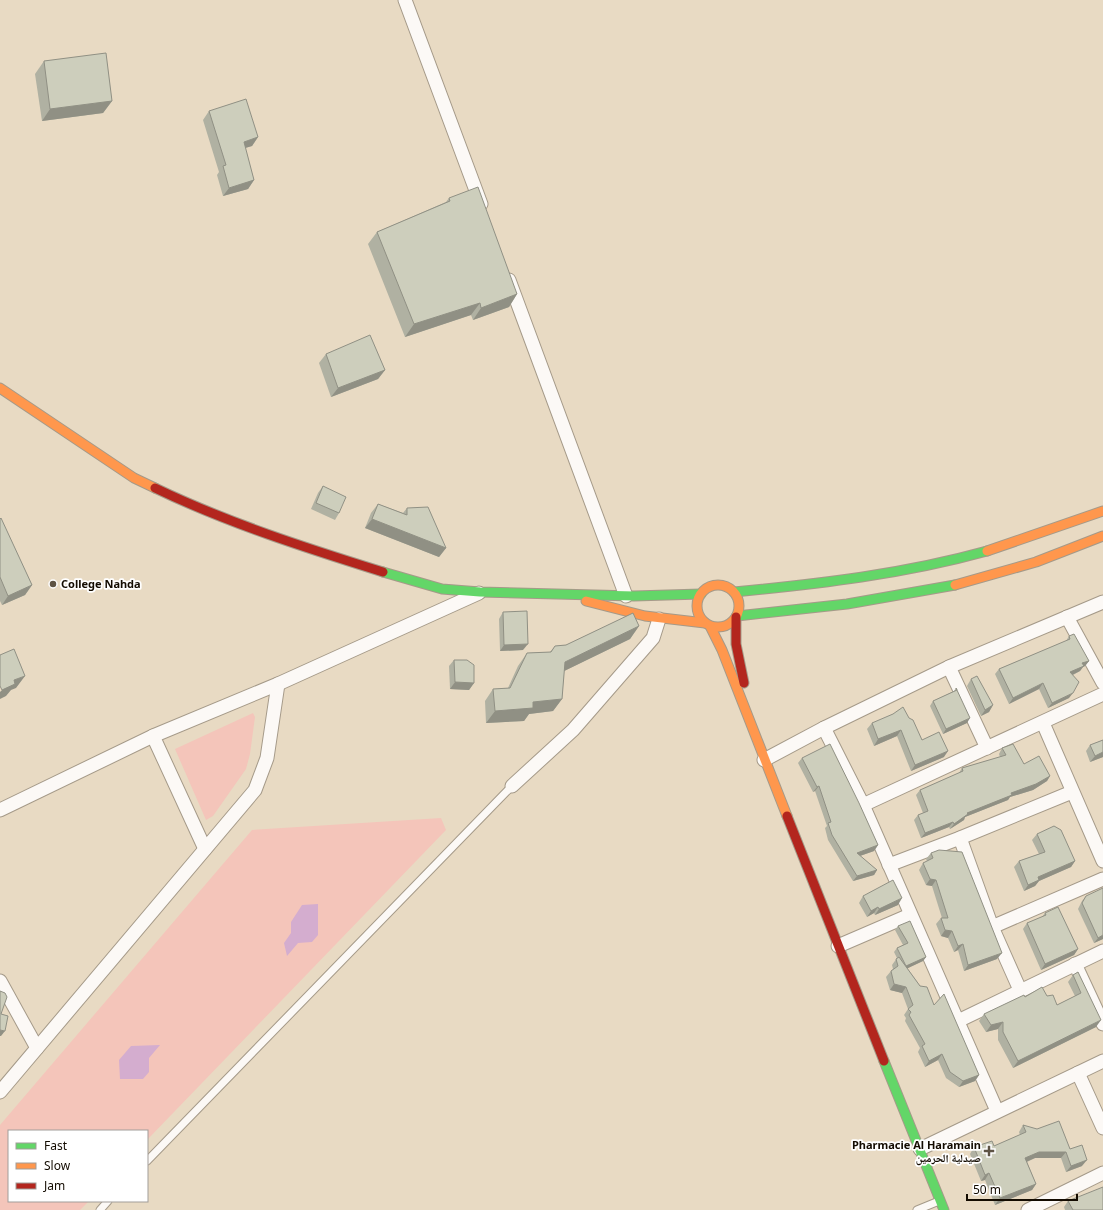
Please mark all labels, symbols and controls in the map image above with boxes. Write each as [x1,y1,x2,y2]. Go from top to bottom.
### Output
place label: College Nahda [61,576,141,591]
marker: College Nahda [48,579,58,589]
legend [8,1130,148,1202]
text: Fast [44,1137,68,1154]
place label: Pharmacie Al Haramain صيدلية الحرمين [852,1137,981,1166]
marker: Pharmacie Al Haramain صيدلية الحرمين [984,1146,994,1156]
text: Slow [44,1157,71,1174]
scale bar [967,1176,1077,1202]
text: Jam [43,1177,65,1194]
text: 50 m [973,1181,1001,1198]

